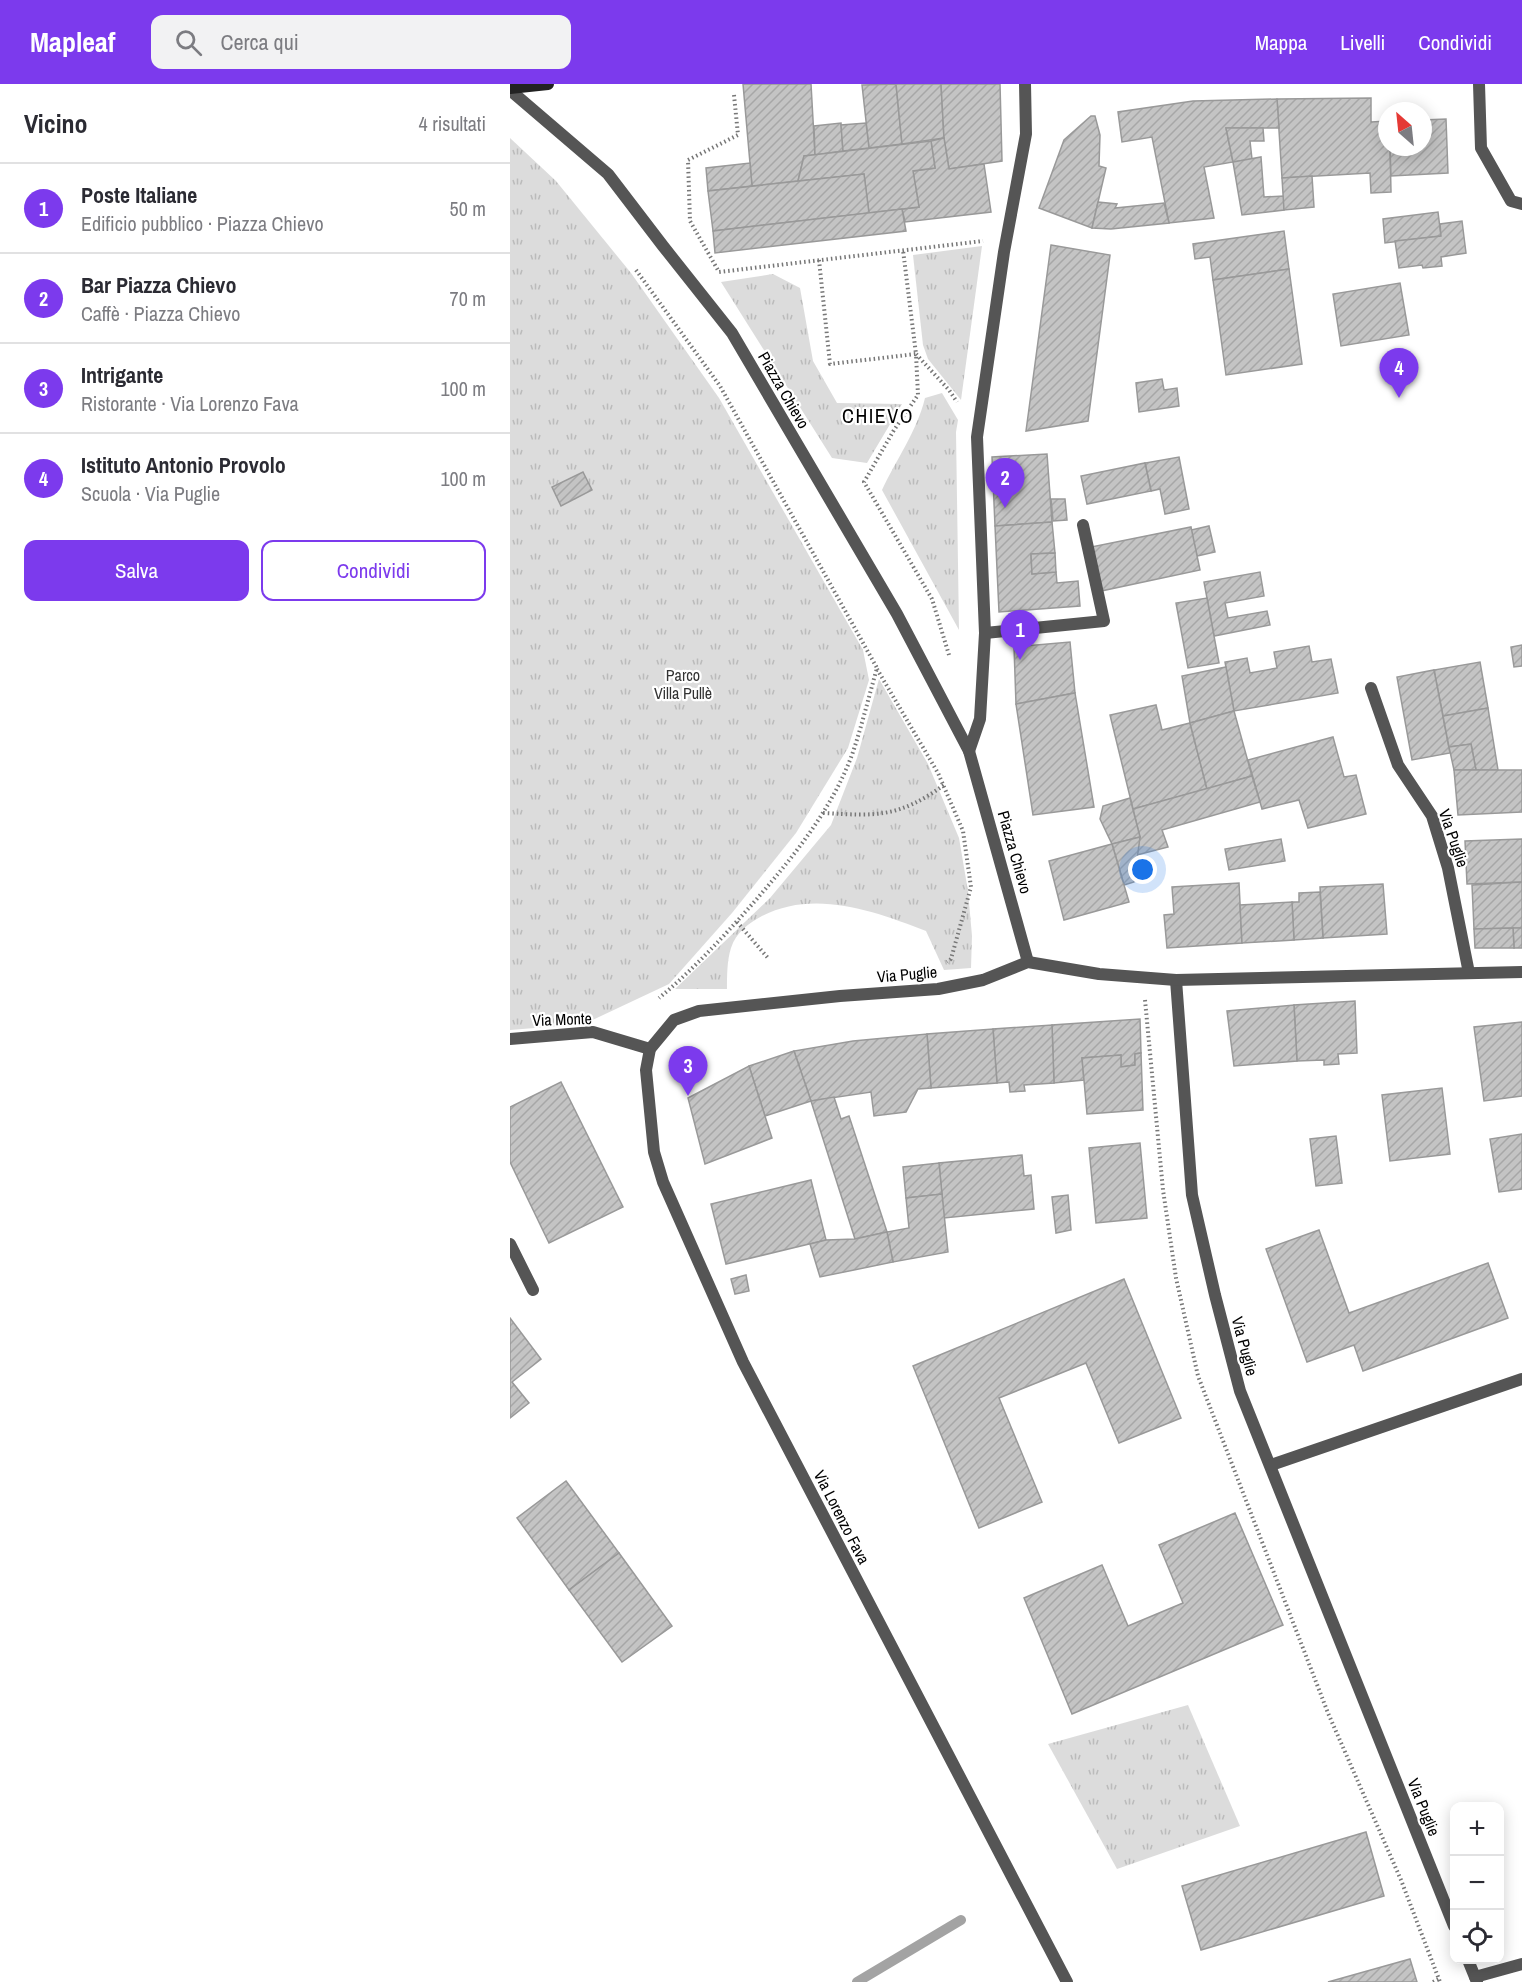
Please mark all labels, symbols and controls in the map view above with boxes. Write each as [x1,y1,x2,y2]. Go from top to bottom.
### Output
search box [151,15,571,69]
text: Mapleaf [30,23,115,61]
icon: search [172,26,205,59]
text: Cerca qui [220,27,299,57]
text: Mappa [1255,28,1307,57]
text: Livelli [1340,28,1385,57]
text: Condividi [1418,28,1492,57]
north arrow [1378,102,1432,156]
text: Vicino [24,106,88,141]
text: 4 risultati [419,110,486,137]
text: Poste Italiane [81,180,197,210]
text: 1 [39,195,48,222]
text: 50 m [450,195,486,222]
text: Edificio pubblico · Piazza Chievo [81,210,324,237]
text: Bar Piazza Chievo [81,270,236,300]
text: 2 [39,285,48,312]
text: 70 m [450,285,486,312]
text: Caffè · Piazza Chievo [81,300,240,327]
street label: Piazza Chievo [753,348,815,432]
pin: 4 [1380,348,1418,398]
text: Intrigante [81,360,163,390]
text: 3 [39,375,48,402]
text: 100 m [440,375,486,402]
text: Ristorante · Via Lorenzo Fava [81,390,299,417]
district label: CHIEVO [842,402,914,429]
text: Istituto Antonio Provolo [81,450,286,480]
pin: 2 [986,458,1024,508]
text: 4 [39,465,48,492]
text: 100 m [440,465,486,492]
text: Scuola · Via Puglie [81,480,220,507]
button: Salva [24,540,249,601]
button: Condividi [261,540,486,601]
pin: 1 [1000,610,1040,660]
park label: Parco Villa Pullè [654,664,712,704]
street label: Via Puglie [1434,806,1474,870]
street label: Piazza Chievo [993,808,1037,896]
your location [1128,855,1157,884]
street label: Via Puglie [876,960,938,988]
street label: Via Monte [532,1007,592,1031]
pin: 3 [668,1046,708,1096]
street label: Via Puglie [1227,1314,1263,1378]
street label: Via Lorenzo Fava [809,1466,875,1568]
street label: Via Puglie [1403,1775,1445,1839]
map controls [1450,1802,1504,1964]
button: + [1450,1802,1504,1856]
button: − [1450,1856,1504,1910]
button: locate [1450,1910,1504,1964]

